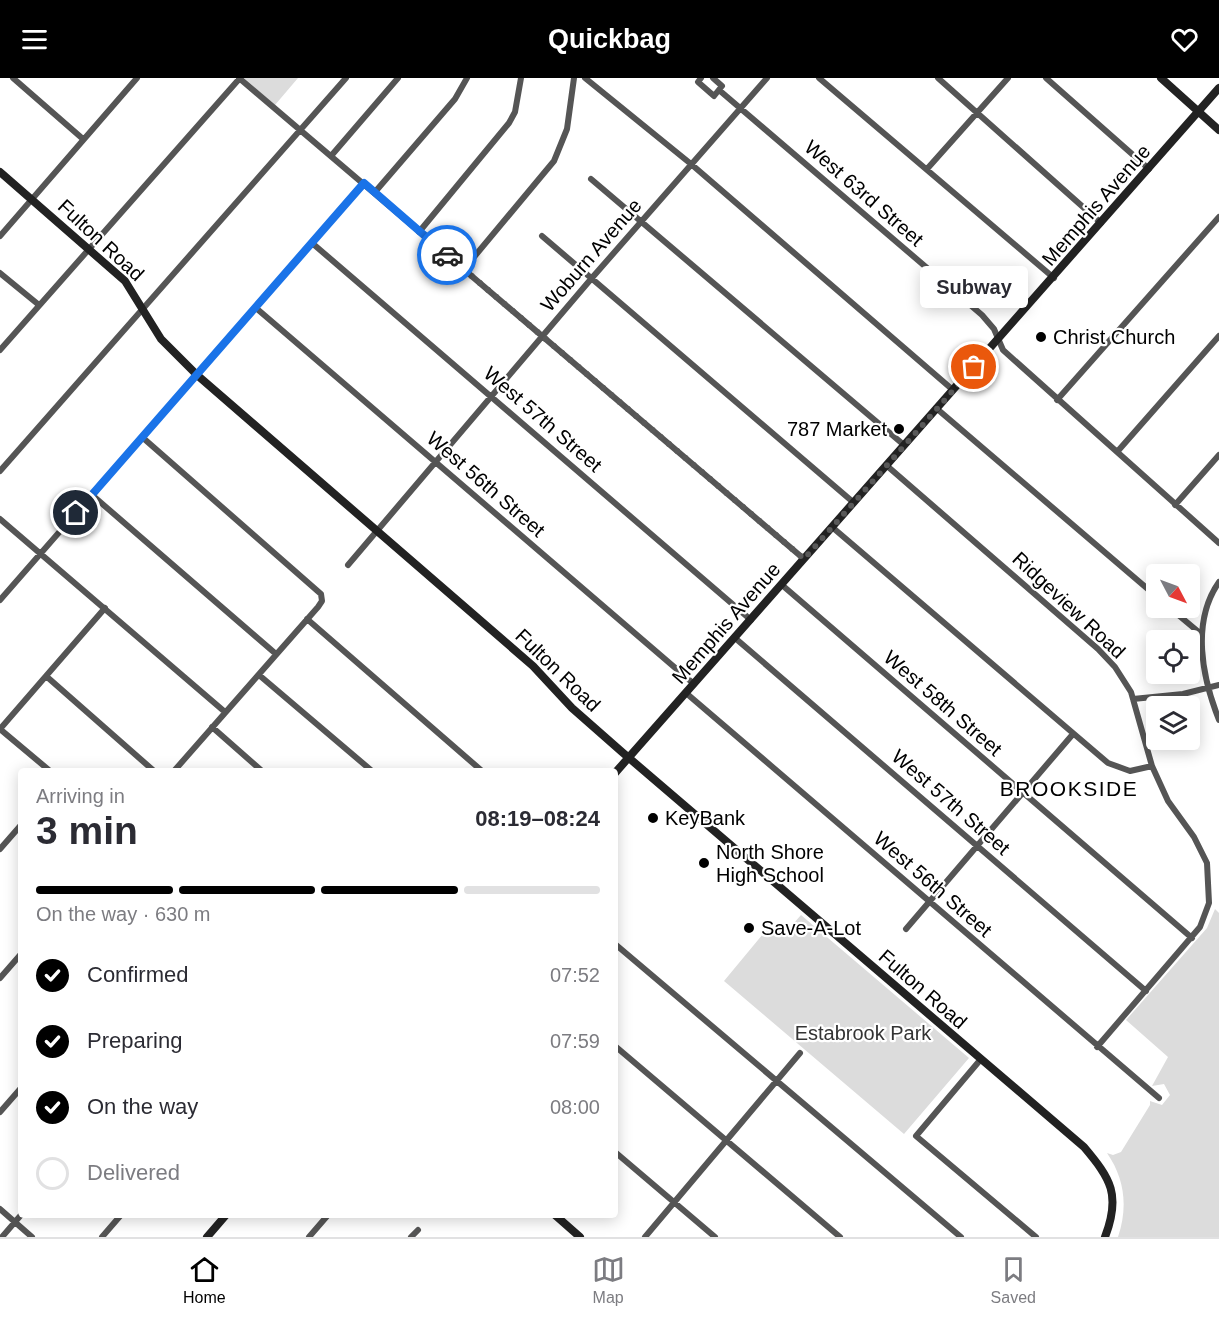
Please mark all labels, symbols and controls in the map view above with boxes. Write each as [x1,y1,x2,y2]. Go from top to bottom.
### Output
icon: menu [18,23,51,56]
icon: heart [1168,23,1201,56]
text: Quickbag [548,24,671,54]
street label: West 63rd Street [800,136,928,251]
street label: Memphis Avenue [1037,140,1155,270]
street label: Woburn Avenue [536,194,646,316]
street label: Fulton Road [54,195,148,285]
courier [417,225,477,285]
icon: car [431,239,464,272]
callout: Subway [920,265,1028,307]
text: Subway [936,276,1012,298]
place label: Christ Church [1053,326,1175,348]
marker: Christ Church [1034,330,1048,344]
pin [948,341,999,392]
icon: bag [957,350,990,383]
street label: West 57th Street [480,362,607,476]
place label: 787 Market [787,418,887,440]
marker: 787 Market [892,422,906,436]
street label: West 56th Street [423,427,550,541]
pin [50,487,101,538]
icon: home [59,496,92,529]
street label: Ridgeview Road [1008,547,1130,663]
street label: Memphis Avenue [667,558,785,688]
north arrow [1146,564,1200,618]
map controls [1146,564,1200,750]
street label: Fulton Road [511,624,605,716]
button: locate [1146,630,1200,684]
street label: West 58th Street [880,646,1007,760]
button: layers [1146,696,1200,750]
street label: West 57th Street [888,745,1015,859]
district label: BROOKSIDE [1000,777,1138,800]
text: Arriving in [36,785,125,807]
text: 08:19–08:24 [475,806,600,831]
place label: KeyBank [665,807,746,829]
text: 3 min [36,809,138,852]
marker: KeyBank [646,811,660,825]
street label: West 56th Street [870,827,997,941]
place label: North Shore High School [716,841,824,886]
marker: North Shore High School [697,856,711,870]
text: On the way · 630 m [36,903,211,925]
place label: Save-A-Lot [761,917,861,939]
marker: Save-A-Lot [742,921,756,935]
street label: Fulton Road [875,945,971,1033]
icon: check [36,959,69,992]
text: Confirmed [87,962,188,987]
text: 07:52 [550,964,600,986]
park label: Estabrook Park [795,1022,932,1044]
icon: check [36,1025,69,1058]
text: Preparing [87,1028,182,1053]
text: 07:59 [550,1030,600,1052]
icon: check [36,1091,69,1124]
text: On the way [87,1094,198,1119]
text: 08:00 [550,1096,600,1118]
text: Delivered [87,1160,180,1185]
tab: Home [183,1253,226,1307]
tab: Map [592,1253,625,1307]
tab: Saved [991,1253,1036,1307]

